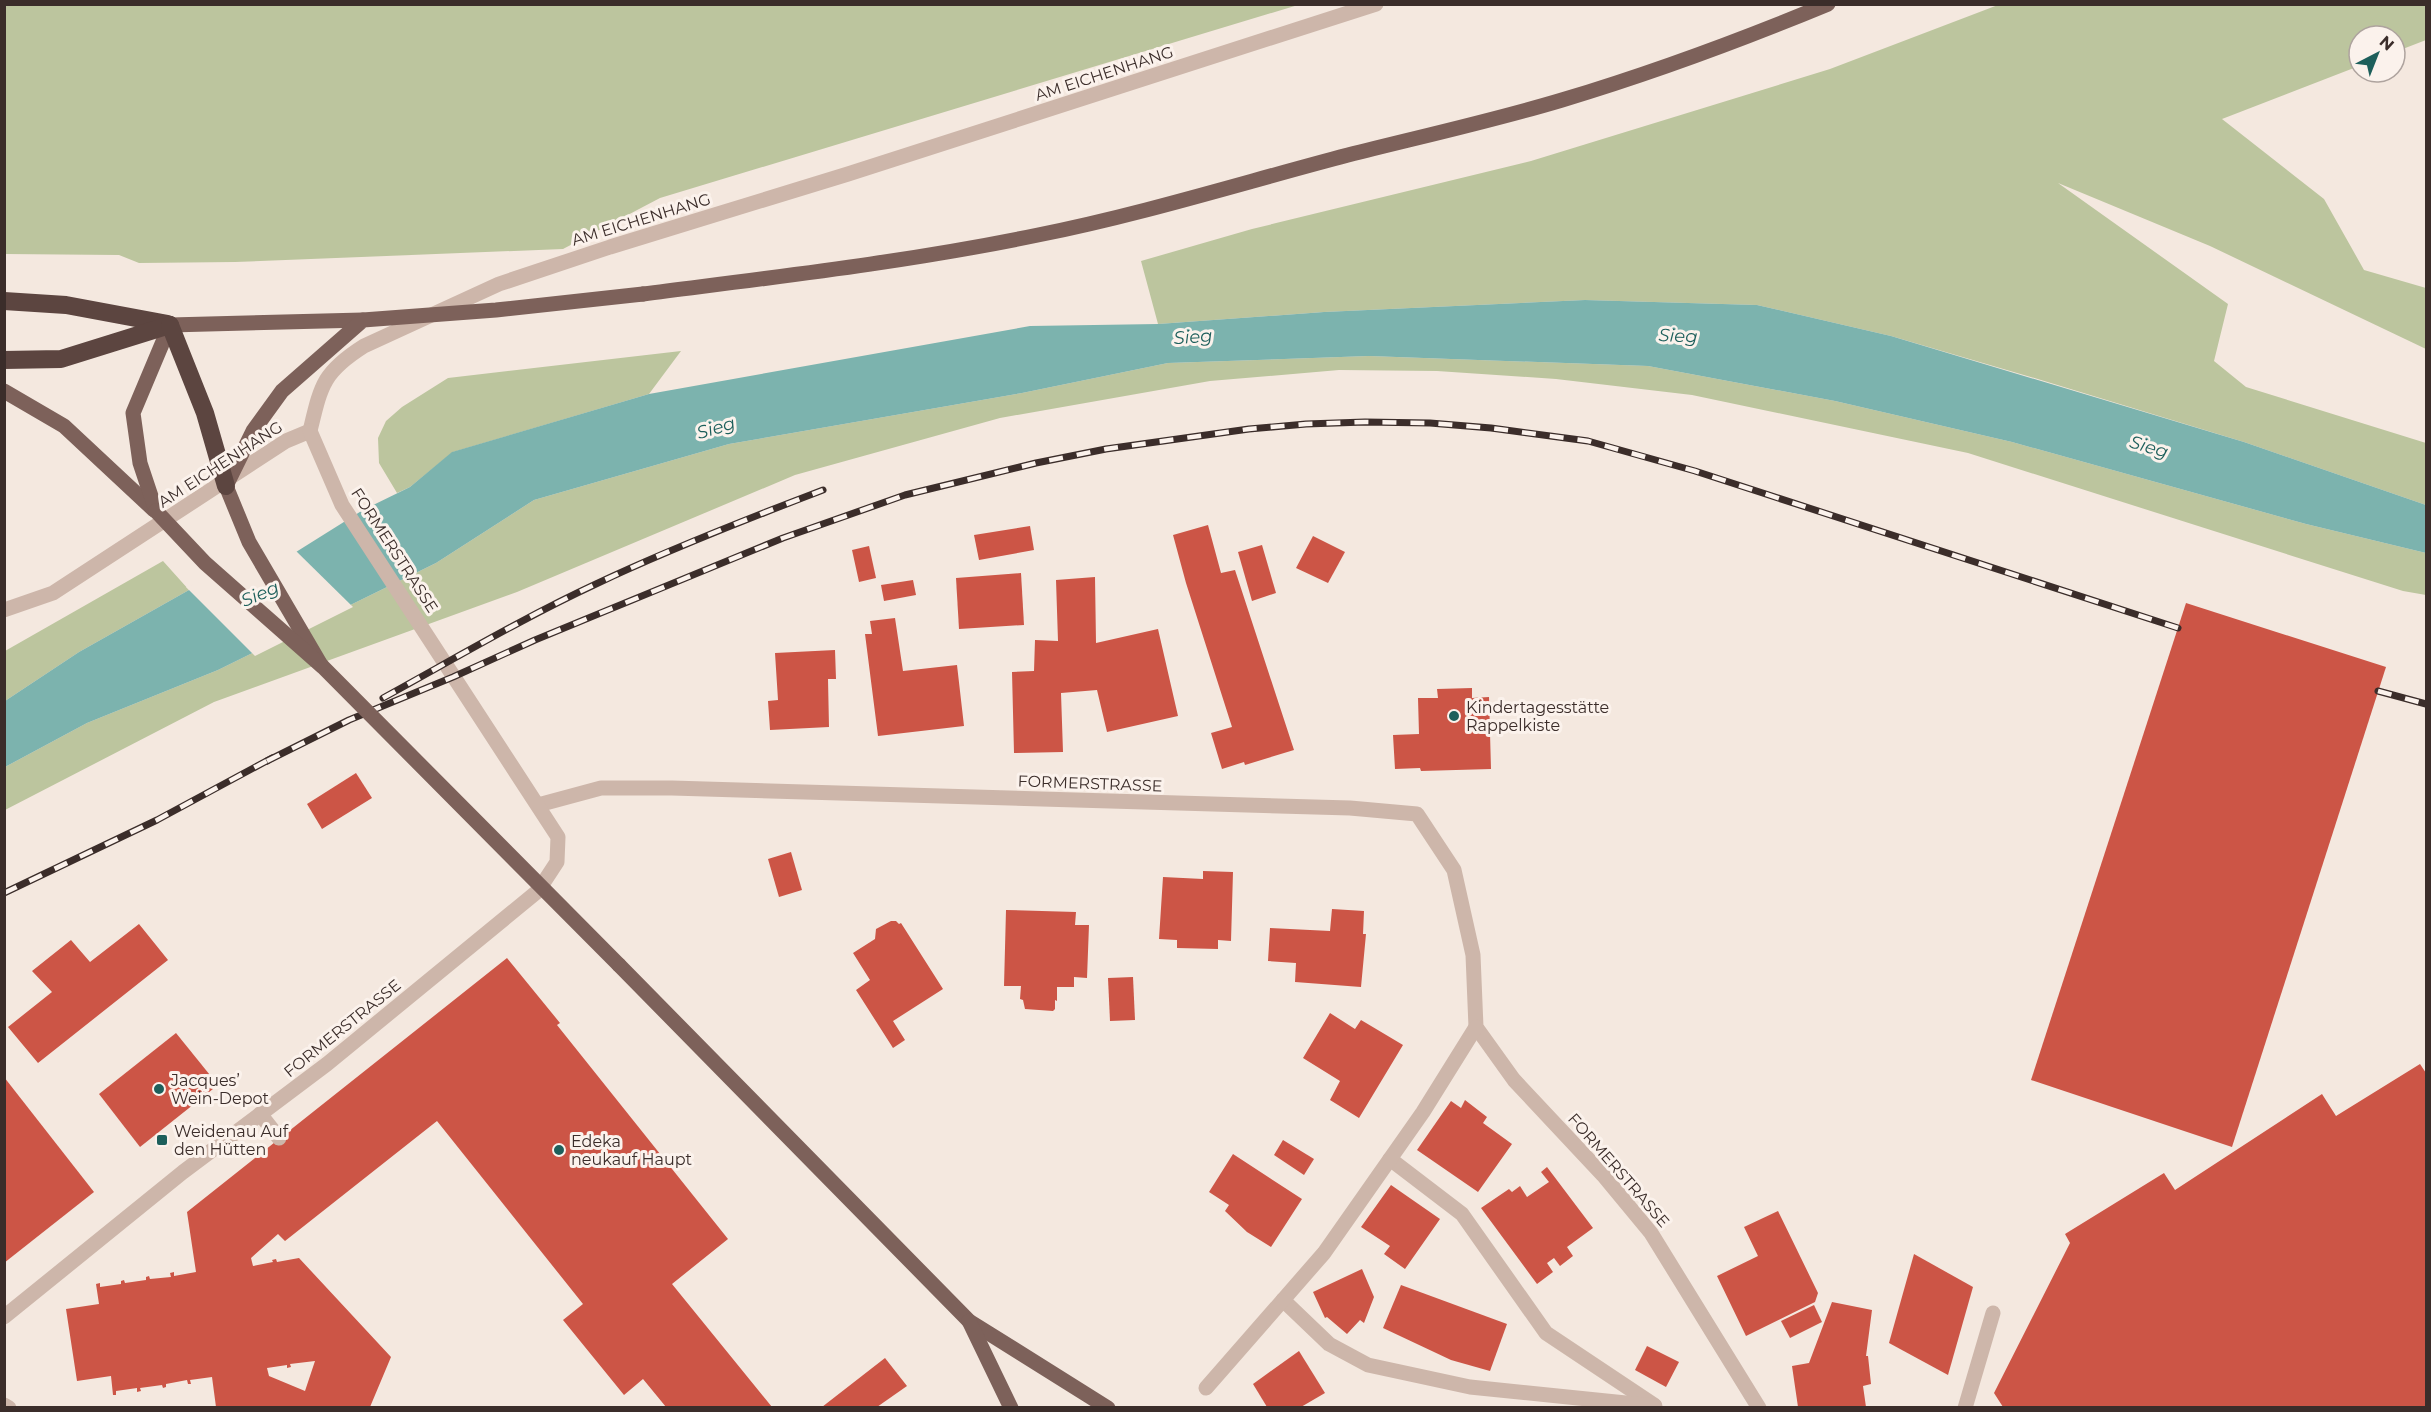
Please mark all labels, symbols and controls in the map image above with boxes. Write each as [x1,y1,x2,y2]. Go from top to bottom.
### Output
north arrow [2347,24,2407,84]
text: N [2376,32,2398,55]
street label: AM EICHENHANG [1033,42,1176,105]
street label: AM EICHENHANG [569,189,713,250]
water label: Sieg [1658,324,1698,348]
water label: Sieg [1173,325,1213,349]
water label: Sieg [694,412,738,444]
street label: AM EICHENHANG [155,417,286,512]
water label: Sieg [2127,431,2171,463]
street label: FORMERSTRASSE [347,484,442,616]
water label: Sieg [238,576,282,612]
place label: Kindertagesstätte Rappelkiste [1466,698,1609,735]
marker: Kindertagesstätte Rappelkiste [1447,709,1461,723]
street label: FORMERSTRASSE [1017,771,1163,796]
street label: FORMERSTRASSE [280,975,405,1081]
place label: Jacques’ Wein-Depot [170,1071,270,1108]
marker: Jacques’ Wein-Depot [152,1082,166,1096]
street label: FORMERSTRASSE [1564,1109,1673,1231]
place label: Weidenau Auf den Hütten [174,1122,289,1159]
place label: Edeka neukauf Haupt [571,1132,692,1169]
marker: Weidenau Auf den Hütten [155,1133,169,1147]
marker: Edeka neukauf Haupt [552,1143,566,1157]

